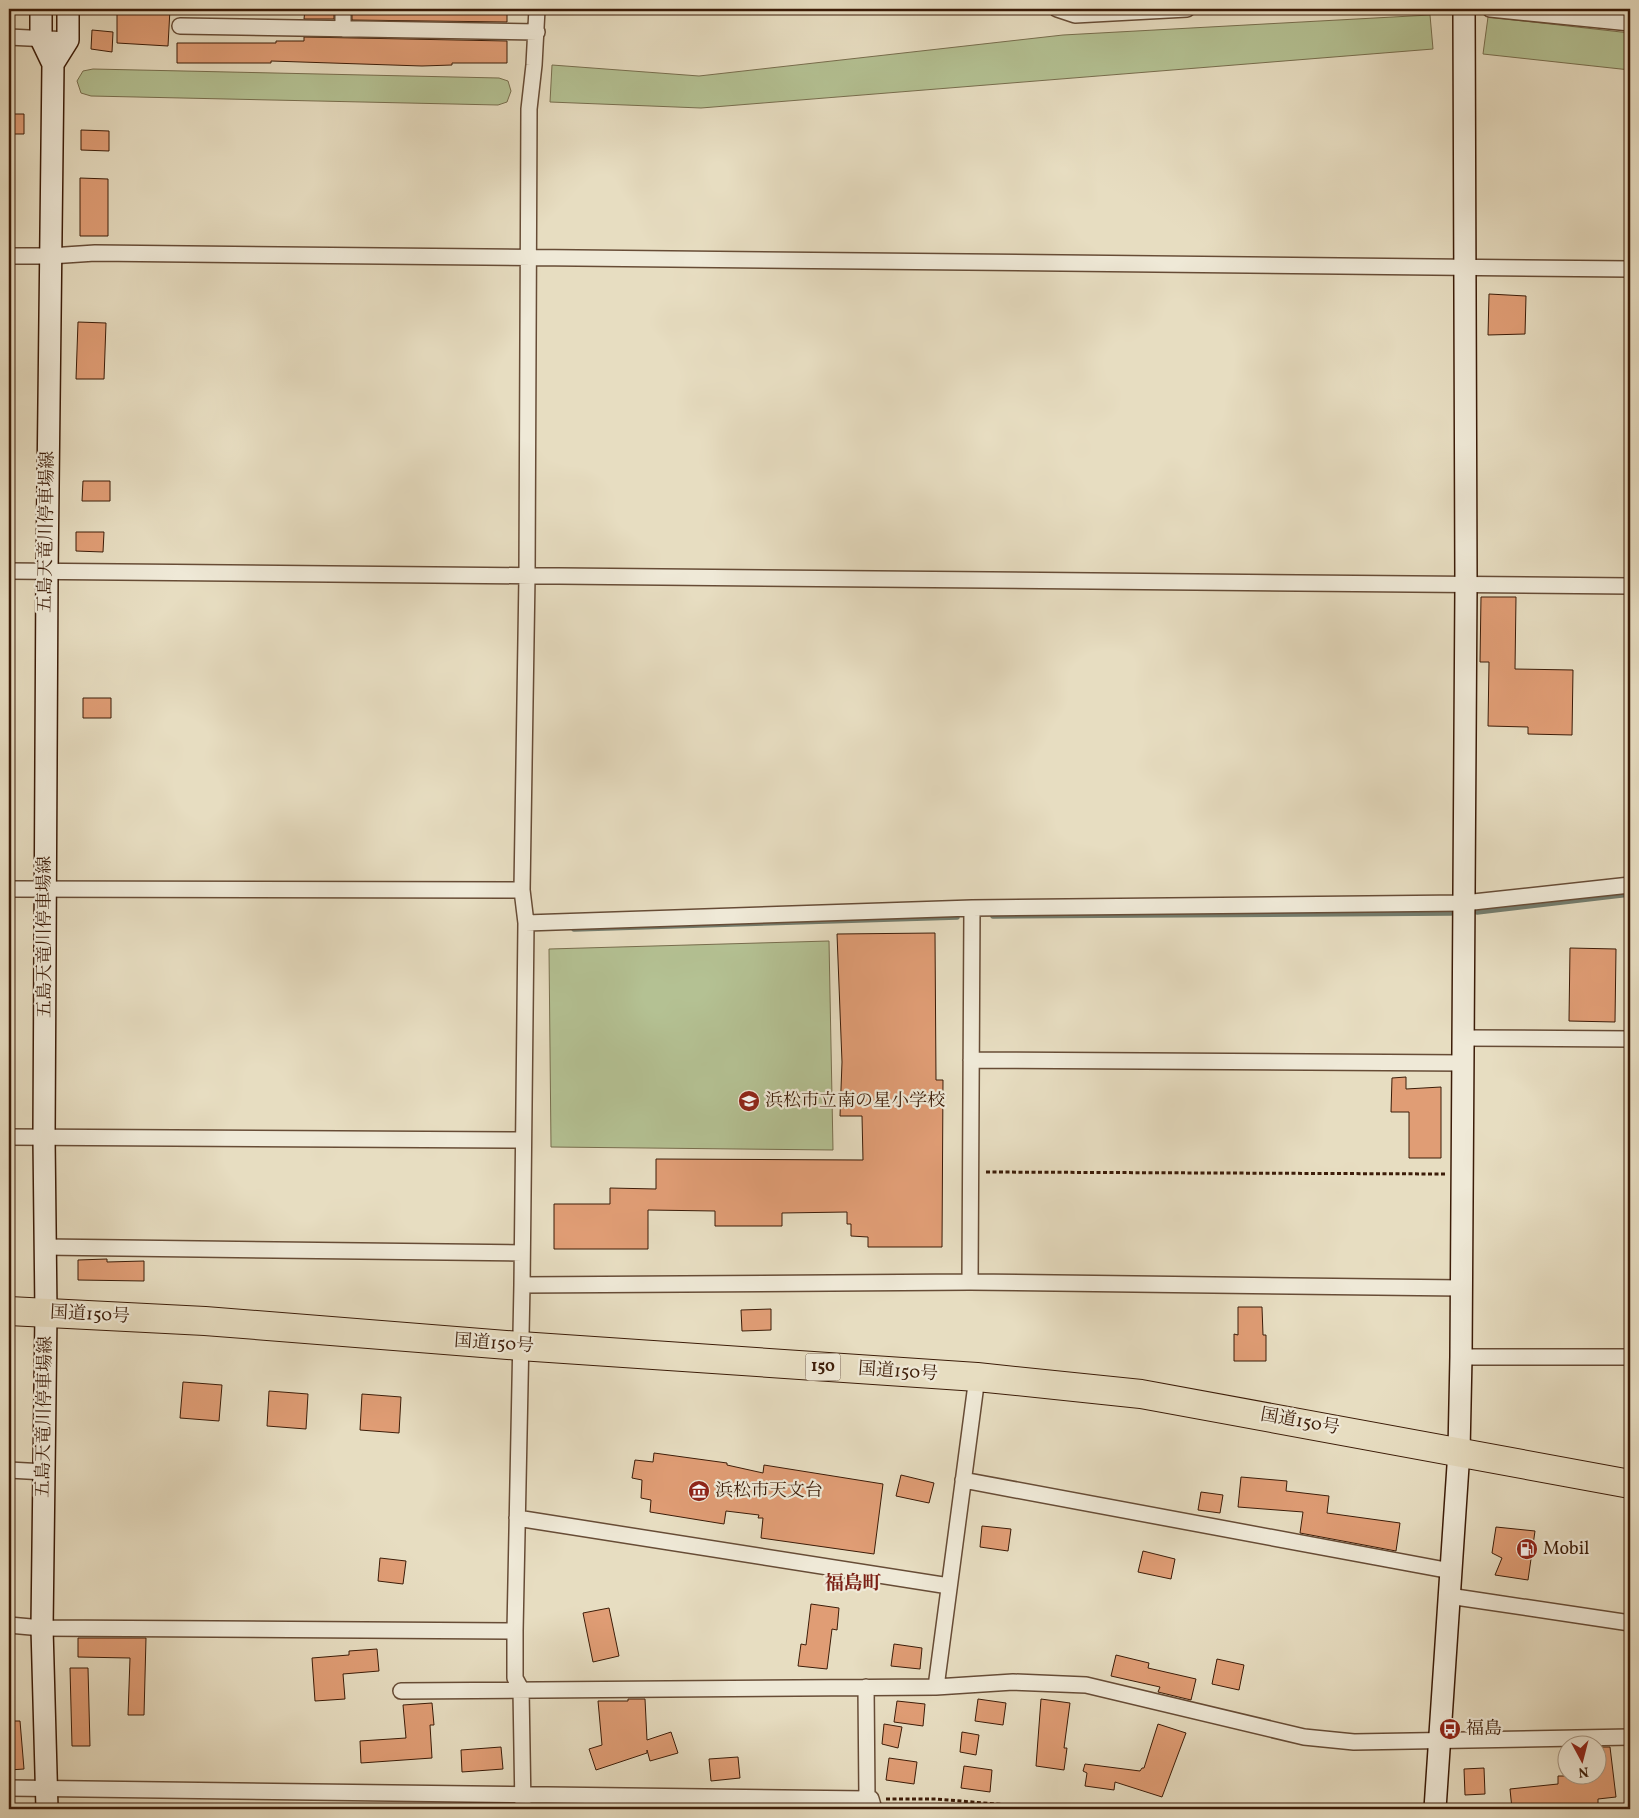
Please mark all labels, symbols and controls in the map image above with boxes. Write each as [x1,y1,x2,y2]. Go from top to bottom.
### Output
street label: 五島天竜川停車場線 [33,451,61,613]
street label: 五島天竜川停車場線 [33,856,58,1018]
school or university icon: 浜松市立南の星小学校 [737,1089,761,1113]
place label: 浜松市立南の星小学校 [765,1089,945,1114]
street label: 国道150号 [49,1300,131,1330]
street label: 国道150号 [453,1329,535,1359]
street label: 五島天竜川停車場線 [31,1336,59,1498]
road number: 150 [806,1354,840,1380]
street label: 国道150号 [857,1357,939,1387]
street label: 国道150号 [1258,1403,1342,1441]
museum icon: 浜松市天文台 [687,1479,711,1503]
place label: 浜松市天文台 [715,1479,823,1504]
fuel station icon: Mobil [1515,1537,1539,1561]
place label: Mobil [1543,1537,1589,1562]
district label: 福島町 [824,1571,882,1597]
bus stop icon: 福島 [1438,1717,1462,1741]
place label: 福島 [1466,1717,1502,1742]
north arrow [1556,1736,1606,1786]
text: N [1577,1761,1590,1781]

